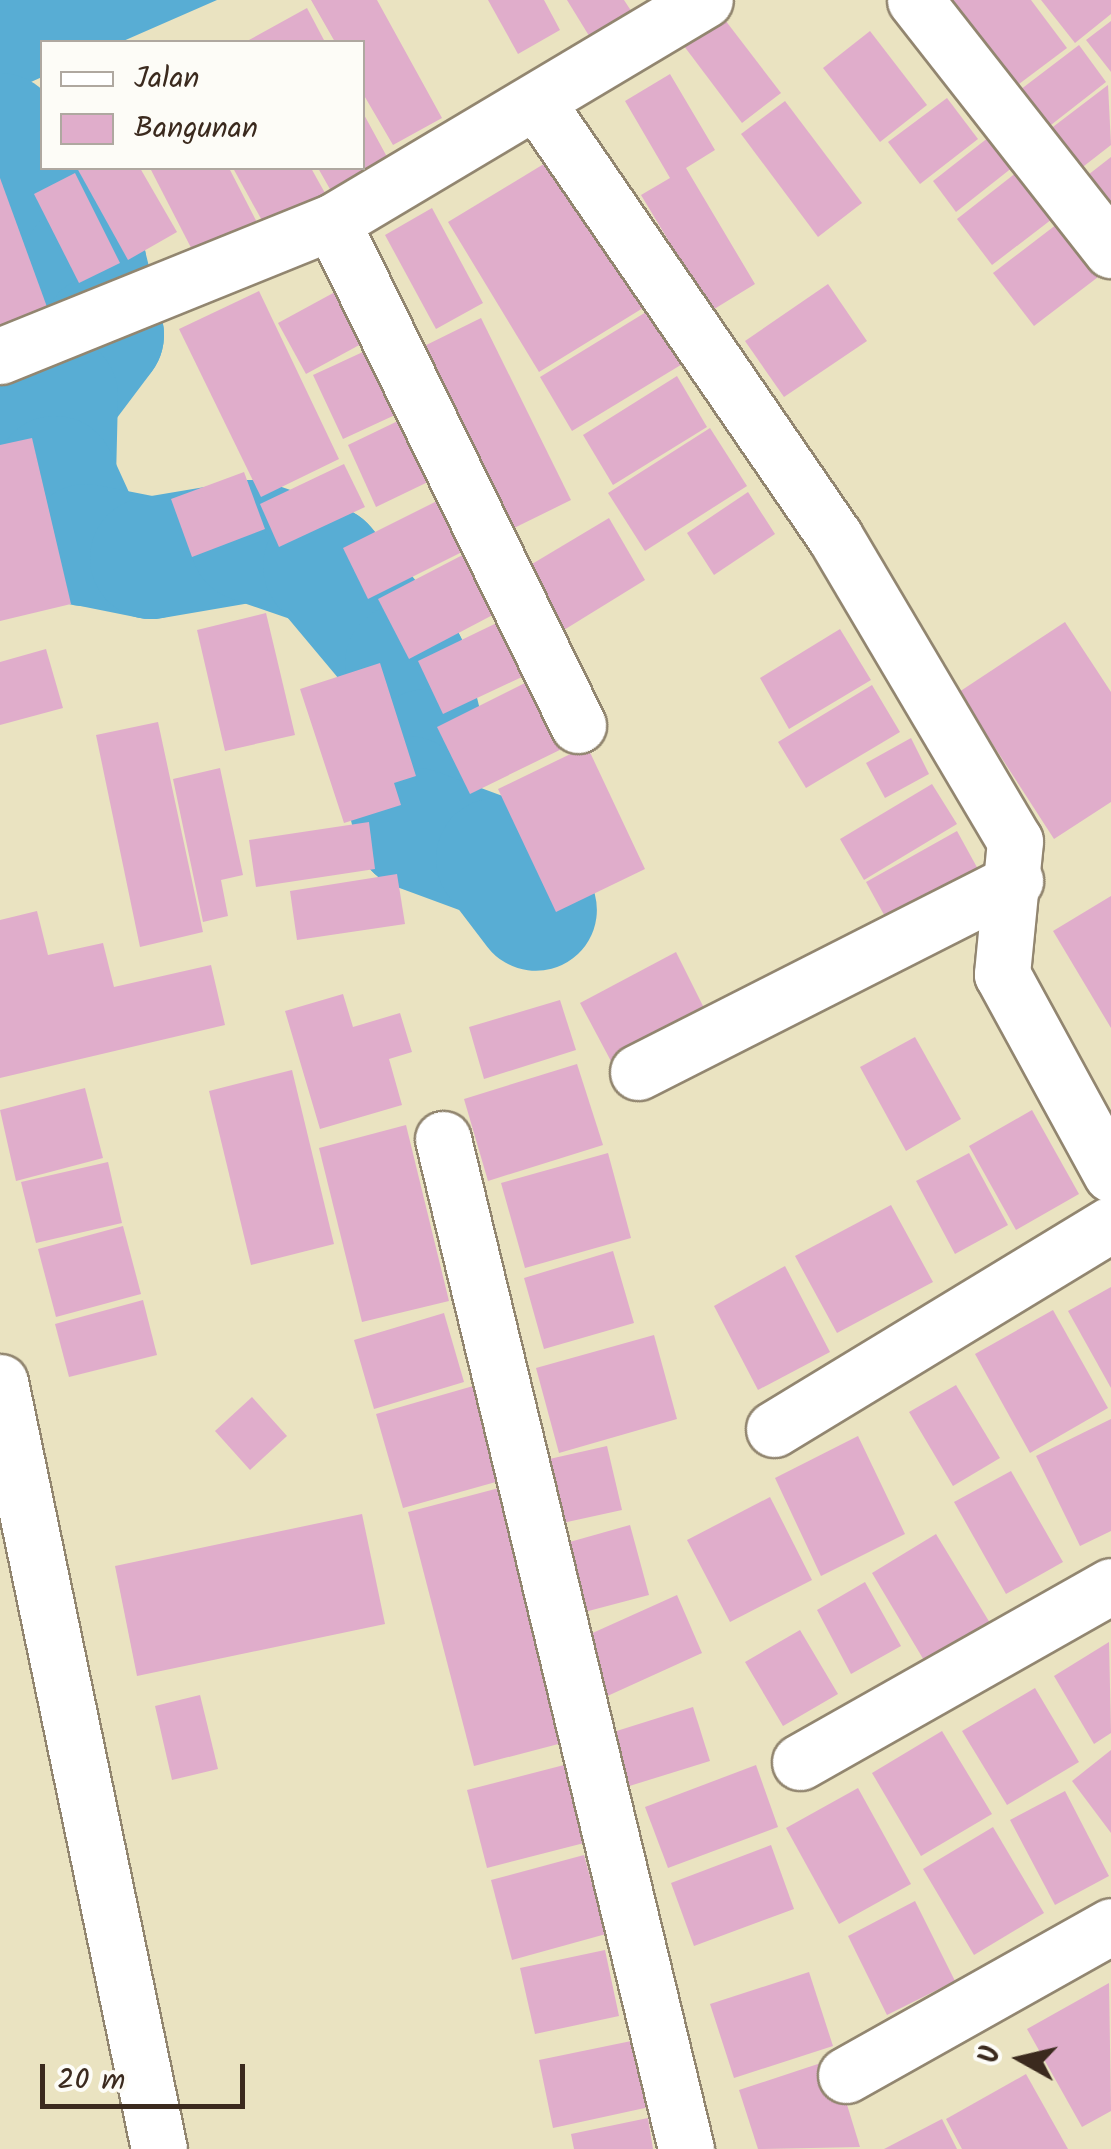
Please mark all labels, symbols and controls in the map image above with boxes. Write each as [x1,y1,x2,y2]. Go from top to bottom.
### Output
legend [40,40,365,170]
text: Jalan [134,55,200,103]
text: Bangunan [134,105,258,153]
north arrow [971,2009,1071,2109]
text: U [967,2043,1014,2066]
scale bar [45,2044,250,2106]
text: 20 m [57,2057,125,2105]

